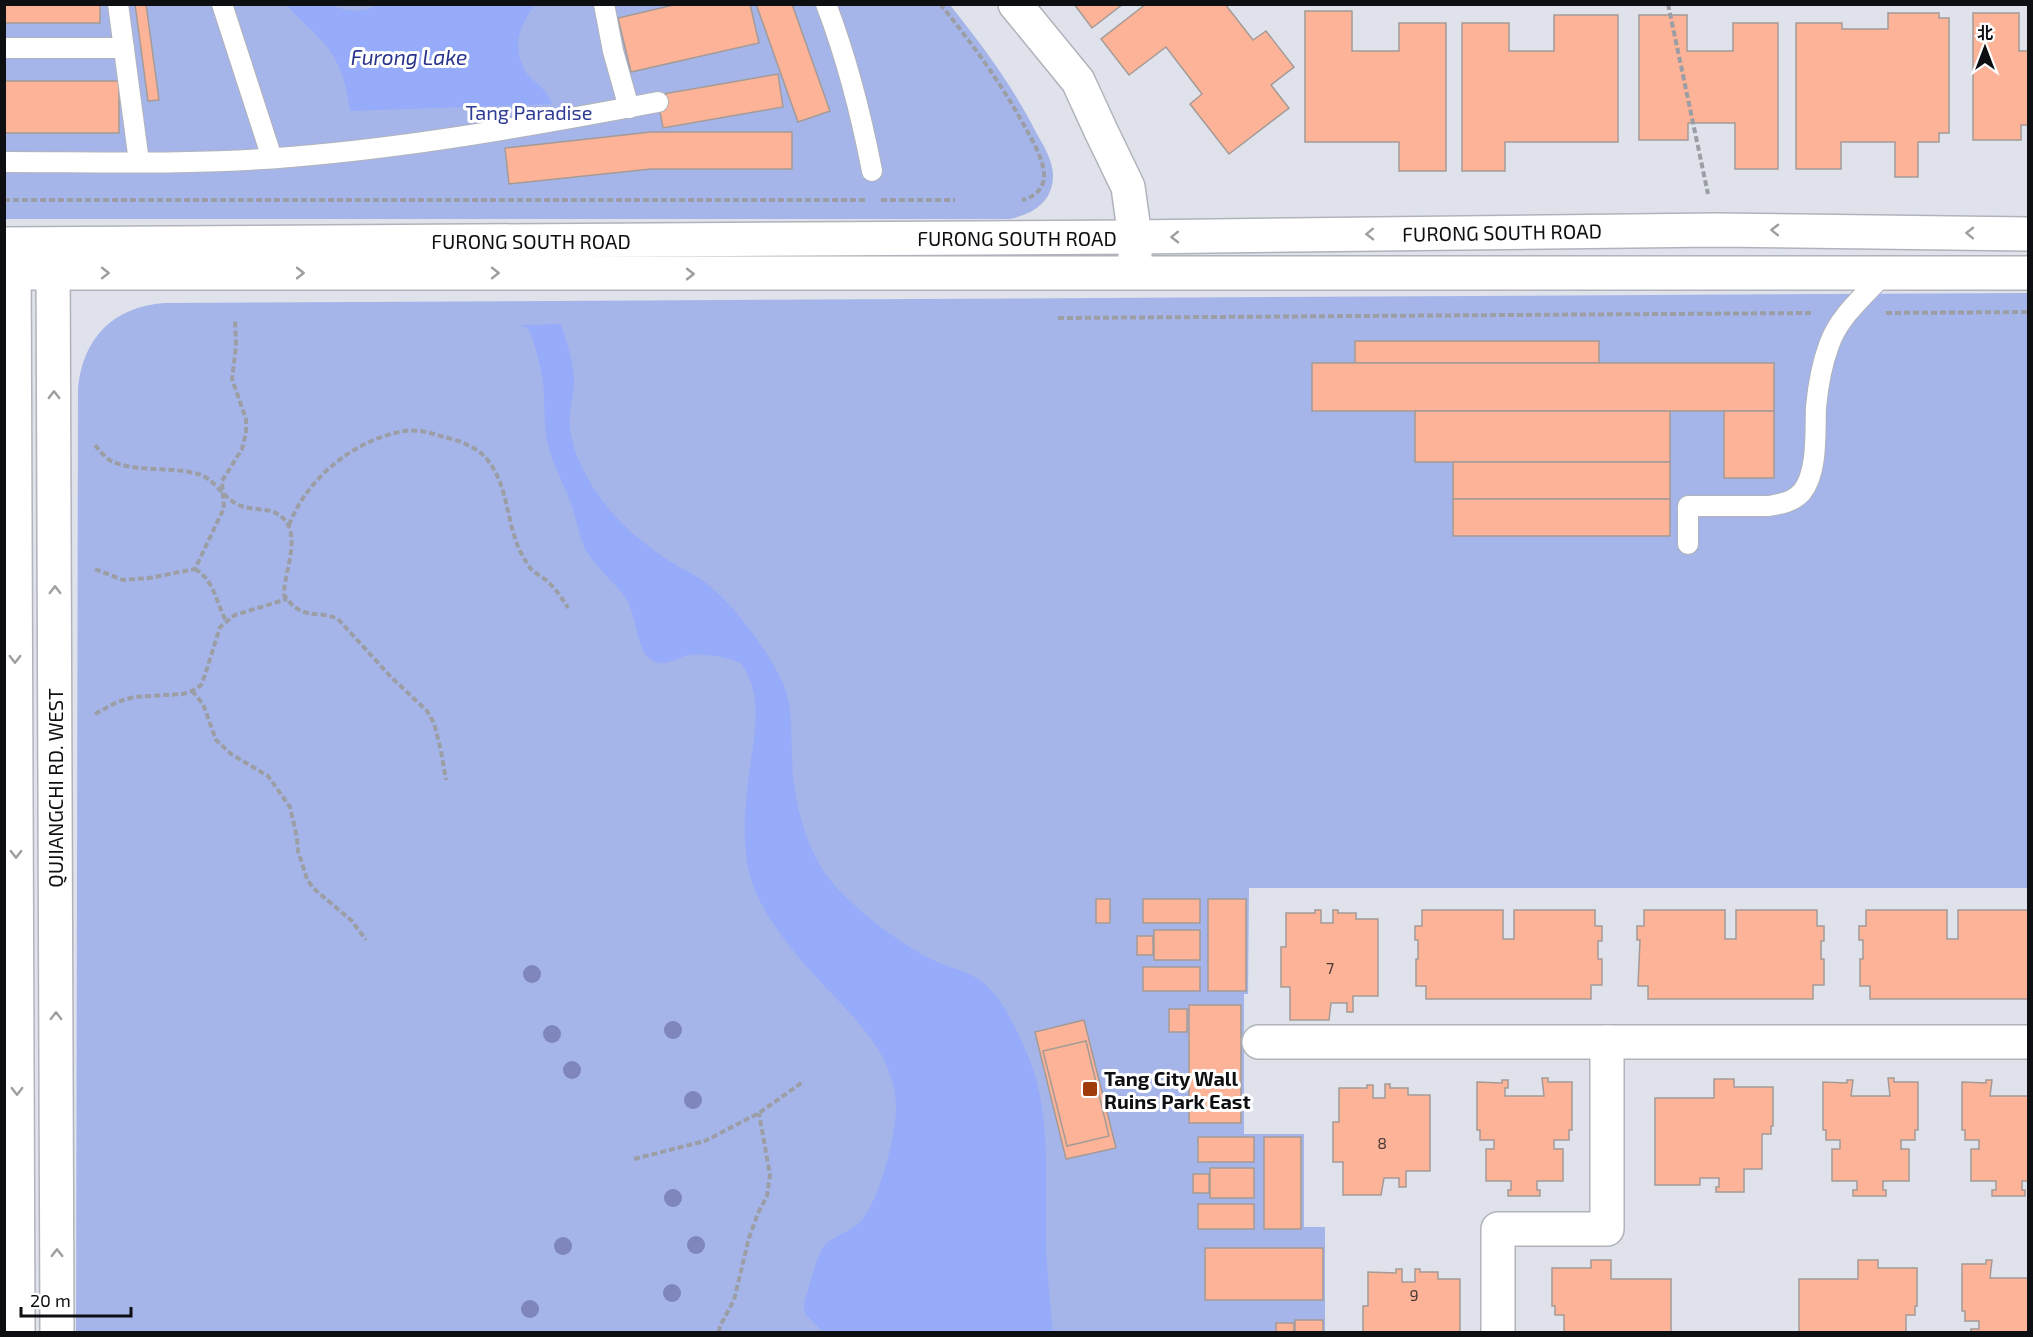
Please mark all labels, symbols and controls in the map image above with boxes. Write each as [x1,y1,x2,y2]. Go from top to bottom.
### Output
north arrow [1955,18,2015,78]
text: 北 [1977,23,1993,42]
water label: Furong Lake [351,44,467,69]
park label: Tang Paradise [466,100,592,124]
street label: FURONG SOUTH ROAD [1402,218,1602,246]
one-way arrow [1771,224,1780,237]
street label: FURONG SOUTH ROAD [917,226,1117,250]
one-way arrow [1966,227,1975,239]
one-way arrow [1366,228,1375,240]
street label: FURONG SOUTH ROAD [431,229,631,253]
one-way arrow [1171,231,1180,243]
one-way arrow [100,267,109,279]
one-way arrow [295,267,304,279]
one-way arrow [490,267,499,279]
one-way arrow [685,268,694,280]
one-way arrow [48,391,60,400]
one-way arrow [48,586,61,595]
one-way arrow [9,655,21,664]
street label: QUJIANGCHI RD. WEST [43,688,67,888]
one-way arrow [10,850,22,859]
house number: 7 [1326,958,1334,977]
one-way arrow [50,1012,62,1021]
place label: Tang City Wall Ruins Park East [1104,1066,1251,1113]
marker: Tang City Wall Ruins Park East [1081,1080,1099,1098]
one-way arrow [11,1087,23,1096]
house number: 8 [1377,1133,1387,1152]
one-way arrow [51,1249,63,1258]
scale bar [21,1280,130,1318]
house number: 9 [1409,1285,1419,1304]
text: 20 m [30,1289,71,1311]

